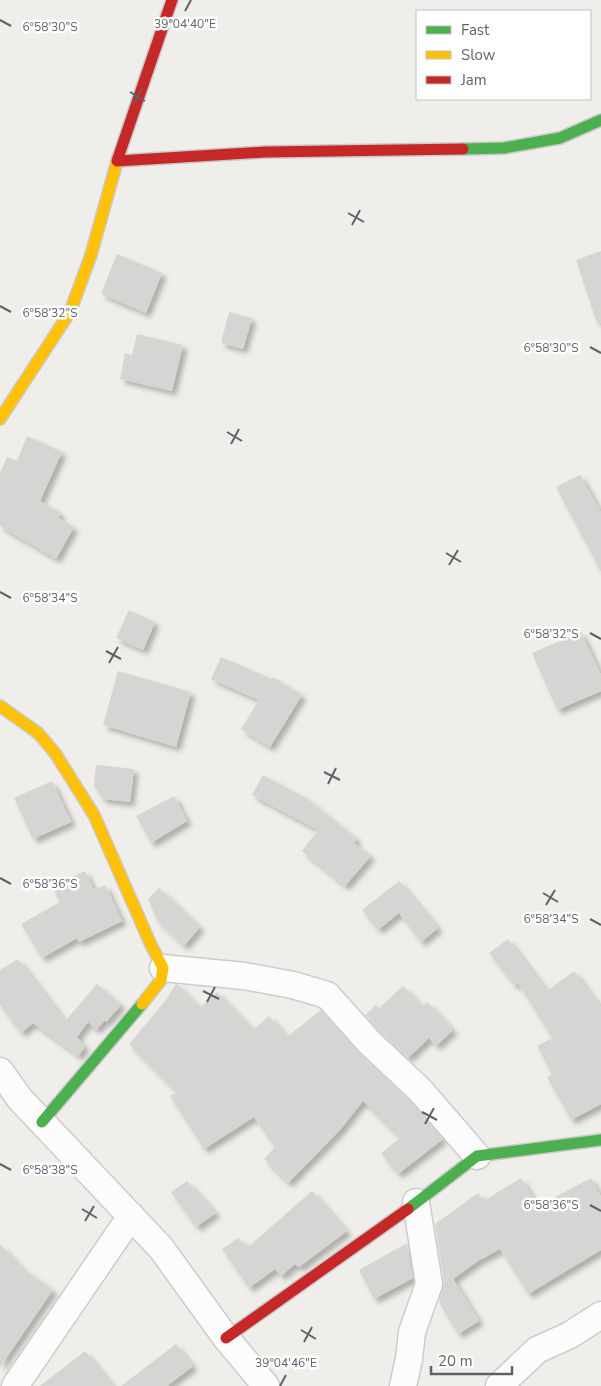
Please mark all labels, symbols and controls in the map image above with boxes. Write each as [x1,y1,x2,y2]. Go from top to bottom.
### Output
legend [416,10,591,100]
text: 39°04'40"E [154,16,216,32]
text: 6°58'30"S [22,19,78,35]
text: Fast [461,20,490,40]
text: Slow [461,45,496,65]
text: Jam [460,70,487,90]
text: 6°58'32"S [22,305,78,321]
text: 6°58'30"S [523,340,579,356]
text: 6°58'34"S [22,590,78,606]
text: 6°58'32"S [523,626,579,642]
text: 6°58'36"S [22,876,78,892]
text: 6°58'34"S [523,911,579,927]
text: 6°58'38"S [22,1162,78,1178]
text: 6°58'36"S [523,1197,579,1213]
scale bar [431,1344,512,1376]
text: 20 m [438,1351,473,1371]
text: 39°04'46"E [255,1355,317,1371]

